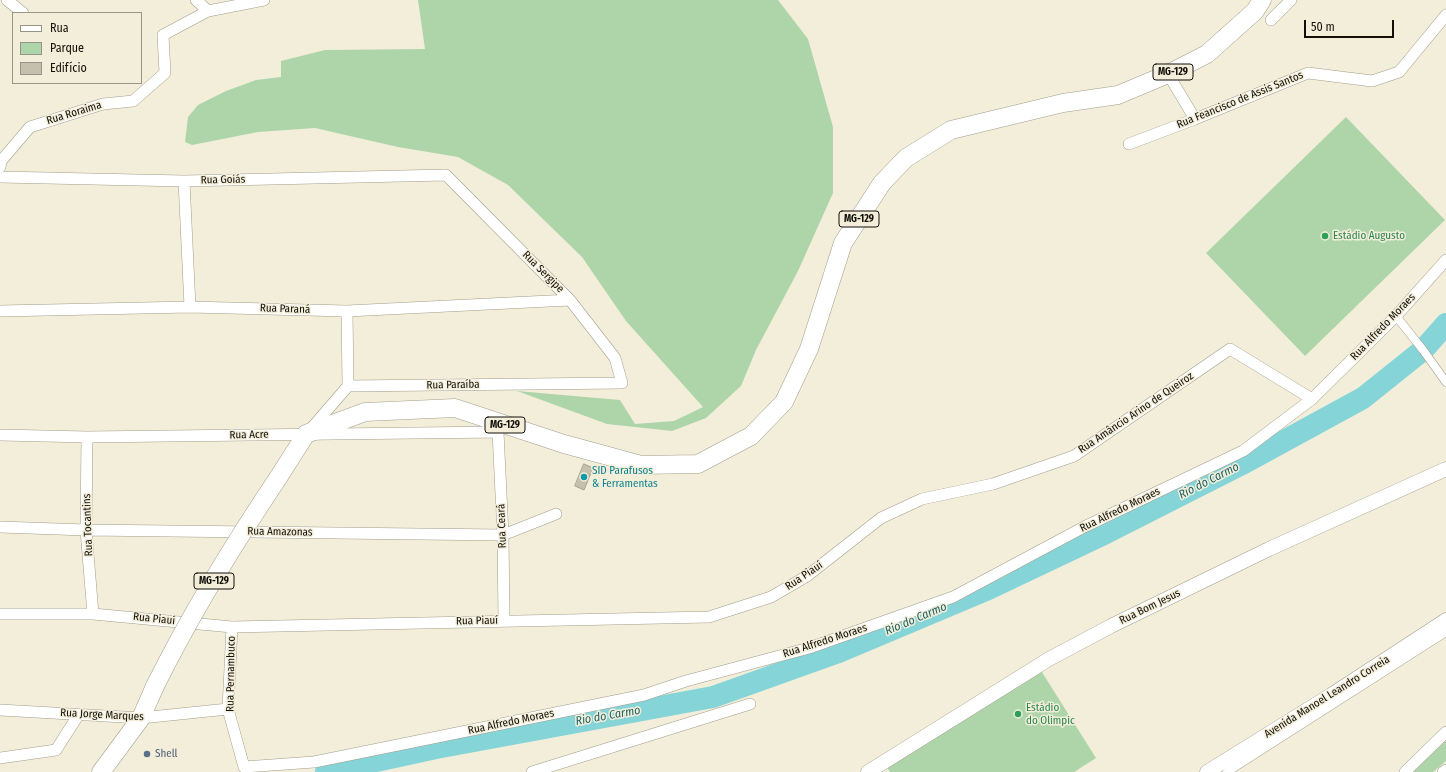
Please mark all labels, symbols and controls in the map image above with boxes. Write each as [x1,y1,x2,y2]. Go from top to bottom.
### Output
legend [12,12,142,84]
scale bar [1306,12,1396,38]
text: 50 m [1311,20,1335,34]
text: Rua [50,21,69,35]
text: Parque [50,41,84,55]
text: Edifício [50,61,87,75]
road number: MG-129 [1153,64,1193,80]
street label: Rua Feancisco de Assis Santos [1175,69,1305,131]
street label: Rua Roraima [45,98,103,128]
street label: Rua Goiás [201,173,245,187]
road number: MG-129 [839,211,879,227]
place label: Estádio Augusto [1333,229,1405,243]
marker: Estádio Augusto [1320,231,1330,241]
street label: Rua Sergipe [519,248,567,296]
street label: Rua Alfredo Moraes [1348,291,1418,363]
street label: Rua Paraná [260,302,310,316]
street label: Rua Amâncio Arino de Queiroz [1076,370,1196,456]
street label: Rua Paraíba [426,378,480,392]
road number: MG-129 [485,417,525,433]
street label: Rua Acre [229,428,269,442]
water label: Rio do Carmo [1176,460,1242,502]
place label: SID Parafusos & Ferramentas [592,464,658,490]
marker: SID Parafusos & Ferramentas [579,472,589,482]
street label: Rua Alfredo Moraes [1078,485,1162,535]
street label: Rua Tocantins [80,493,96,557]
street label: Rua Ceará [495,503,509,549]
street label: Rua Amazonas [247,525,313,539]
street label: Rua Piauí [783,559,825,593]
road number: MG-129 [194,573,234,589]
street label: Rua Bom Jesus [1117,587,1183,627]
water label: Rio do Carmo [883,600,949,638]
street label: Rua Piauí [132,610,176,628]
street label: Rua Piauí [456,614,498,628]
street label: Rua Alfredo Moraes [781,621,869,661]
street label: Rua Pernambuco [224,636,238,712]
street label: Avenida Manoel Leandro Correia [1262,653,1392,741]
place label: Estádio do Olimpic [1026,701,1075,727]
water label: Rio do Carmo [574,703,642,729]
street label: Rua Jorge Marques [60,706,144,724]
street label: Rua Alfredo Moraes [467,706,555,738]
marker: Estádio do Olimpic [1013,709,1023,719]
place label: Shell [155,747,177,761]
marker: Shell [142,749,152,759]

